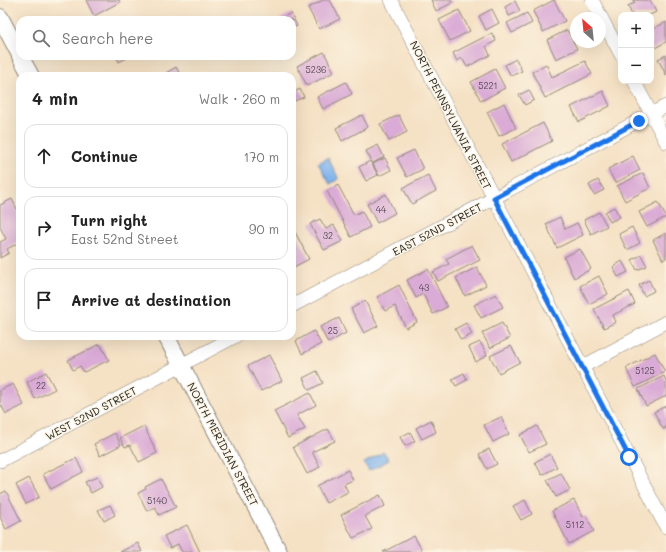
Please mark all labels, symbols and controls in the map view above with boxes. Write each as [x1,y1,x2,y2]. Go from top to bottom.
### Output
north arrow [570,12,606,48]
map controls [618,12,654,84]
button: + [618,12,654,48]
search box [16,16,296,60]
icon: search [30,27,52,49]
text: Search here [62,28,153,48]
street label: NORTH PENNSYLVANIA STREET [407,38,495,192]
button: − [618,48,654,84]
house number: 5236 [306,64,326,75]
house number: 5221 [478,80,498,91]
text: 4 min [32,87,78,109]
text: Walk · 260 m [199,90,280,107]
route end [630,112,648,130]
icon: ahead [33,145,55,167]
text: Continue [71,146,138,166]
text: 170 m [243,148,279,165]
street label: EAST 52ND STREET [390,199,484,259]
house number: 44 [376,204,387,215]
text: Turn right [71,210,148,230]
icon: right [33,217,55,239]
text: 90 m [249,220,279,237]
text: East 52nd Street [71,230,179,247]
house number: 32 [323,230,333,241]
house number: 43 [419,282,429,293]
icon: arrive [33,289,55,311]
text: Arrive at destination [71,290,231,310]
house number: 25 [328,325,338,336]
house number: 5125 [635,365,655,376]
house number: 22 [36,380,46,391]
street label: NORTH MERIDIAN STREET [184,380,262,508]
street label: WEST 52ND STREET [43,383,139,443]
route start [620,448,638,466]
house number: 5140 [147,495,167,506]
house number: 5112 [566,519,584,530]

